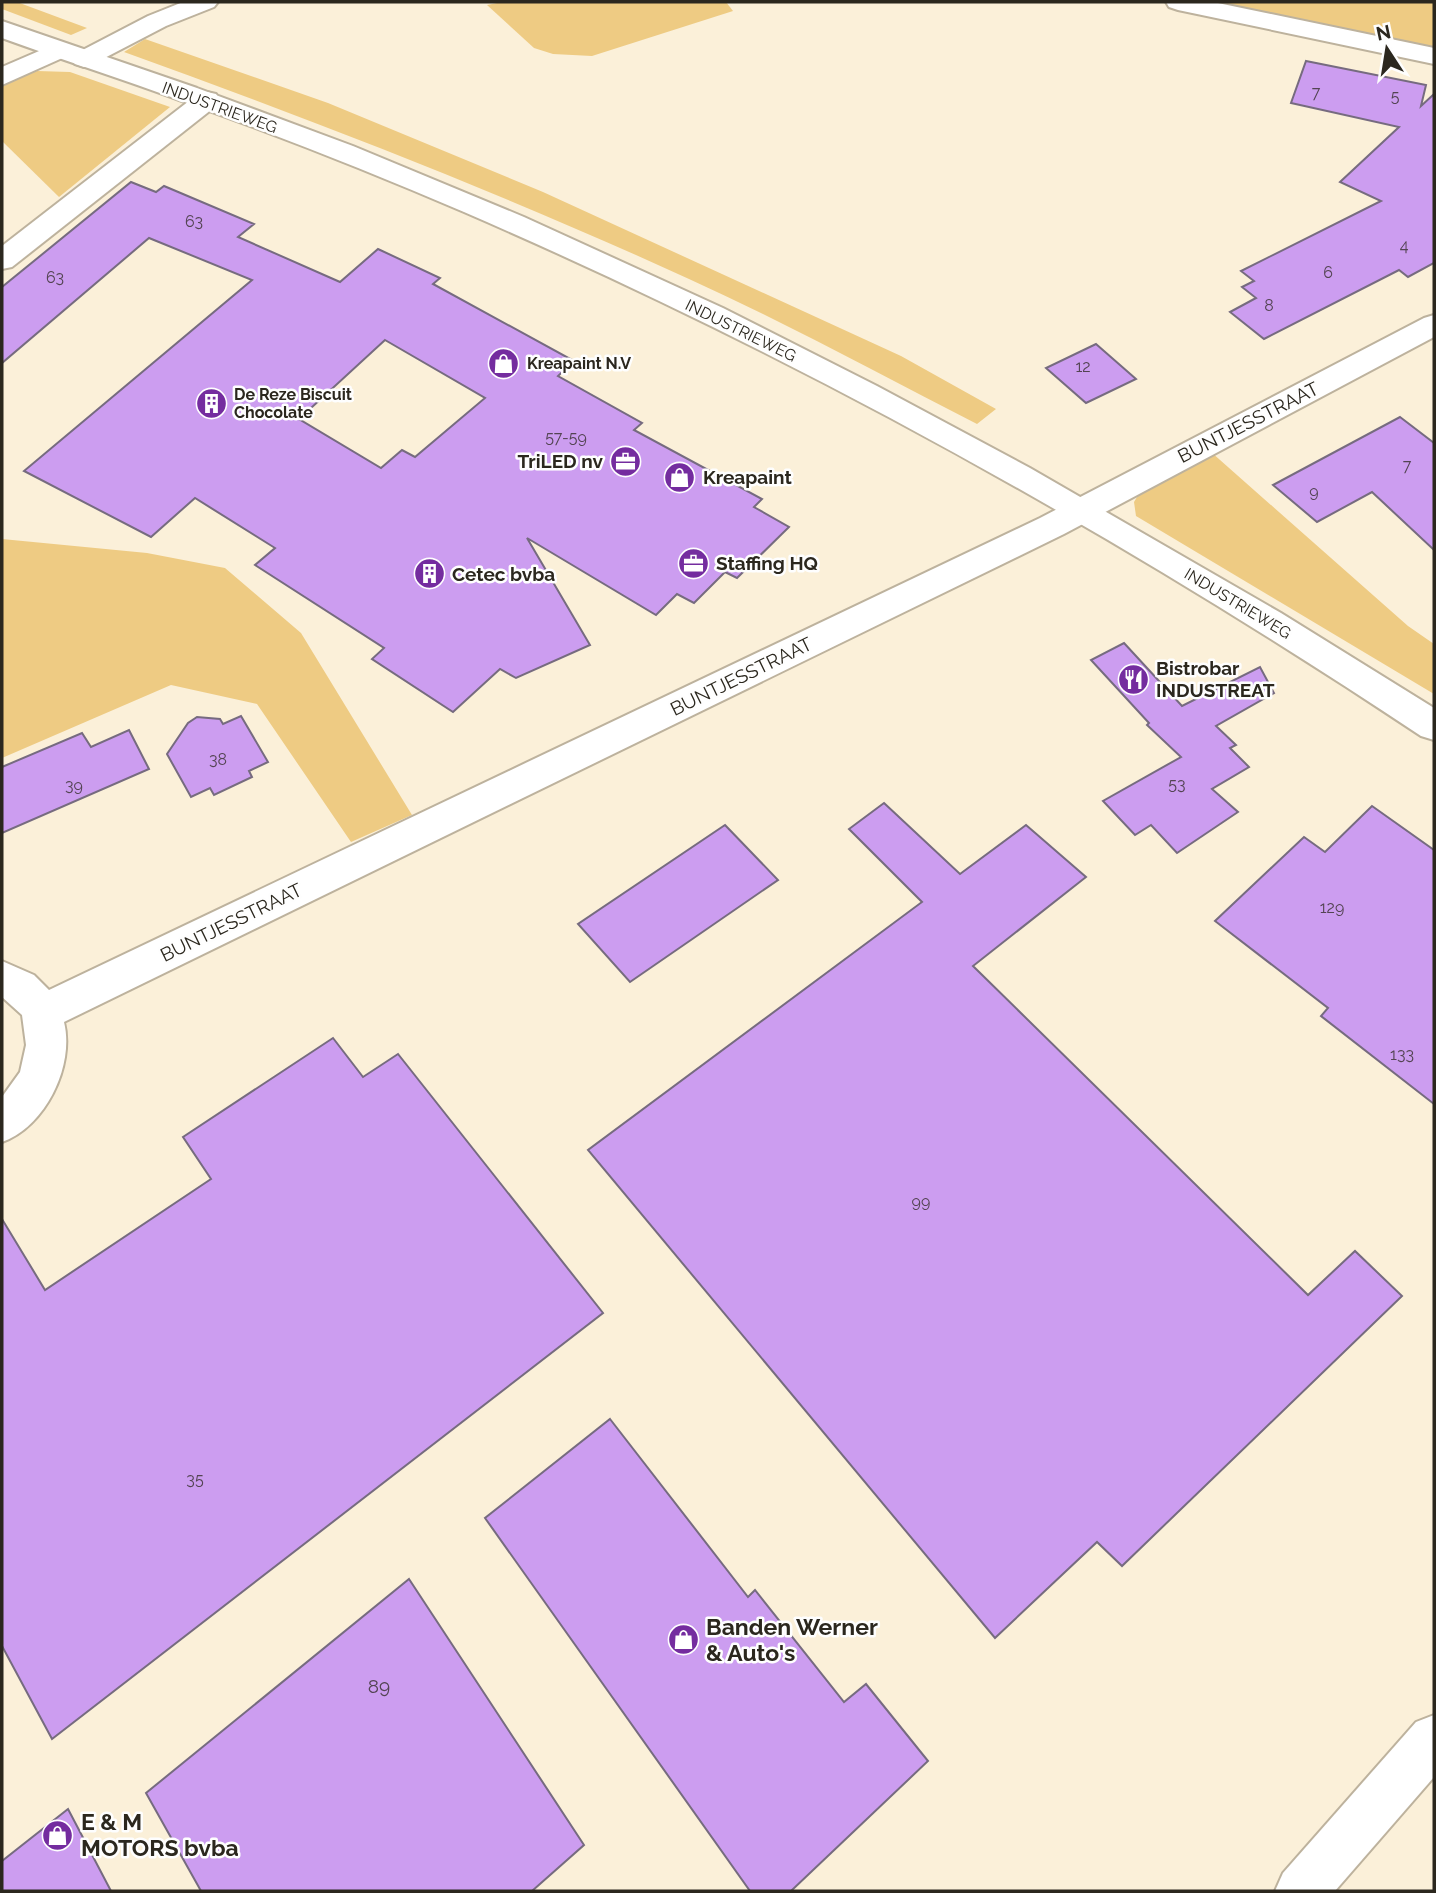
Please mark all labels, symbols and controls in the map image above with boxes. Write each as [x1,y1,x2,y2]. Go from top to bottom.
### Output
north arrow [1352,14,1422,84]
text: N [1374,20,1393,45]
street label: INDUSTRIEWEG [160,78,280,137]
house number: 7 [1312,83,1321,102]
house number: 5 [1391,87,1400,106]
house number: 63 [185,212,203,231]
house number: 4 [1400,236,1409,255]
house number: 6 [1323,263,1333,282]
house number: 63 [46,268,64,287]
street label: INDUSTRIEWEG [682,295,799,366]
house number: 8 [1264,296,1274,315]
shop icon: Kreapaint N.V [487,346,521,380]
place label: Kreapaint N.V [527,354,631,373]
house number: 12 [1075,357,1091,376]
street label: BUNTJESSTRAAT [1174,377,1322,467]
place label: De Reze Biscuit Chocolate [234,385,352,422]
building icon: De Reze Biscuit Chocolate [194,386,228,420]
house number: 57-59 [545,428,587,447]
office icon: TriLED nv [609,444,643,478]
place label: TriLED nv [518,450,604,472]
house number: 7 [1403,456,1412,475]
shop icon: Kreapaint [663,460,697,494]
place label: Kreapaint [703,466,792,488]
house number: 9 [1309,482,1319,501]
office icon: Staffing HQ [676,546,710,580]
place label: Staffing HQ [716,552,818,574]
building icon: Cetec bvba [412,557,446,591]
place label: Cetec bvba [452,563,555,585]
street label: INDUSTRIEWEG [1181,564,1295,643]
street label: BUNTJESSTRAAT [667,632,816,720]
place label: Bistrobar INDUSTREAT [1156,657,1275,701]
restaurant icon: Bistrobar INDUSTREAT [1116,662,1150,696]
house number: 38 [209,750,227,769]
house number: 53 [1168,775,1186,794]
house number: 39 [65,776,83,795]
street label: BUNTJESSTRAAT [157,878,306,966]
house number: 129 [1320,898,1344,917]
house number: 133 [1390,1045,1414,1064]
house number: 99 [912,1192,930,1211]
house number: 35 [186,1470,204,1489]
place label: Banden Werner & Auto's [706,1613,878,1666]
shop icon: Banden Werner & Auto's [666,1623,700,1657]
house number: 89 [368,1675,390,1697]
place label: E & M MOTORS bvba [81,1808,239,1861]
shop icon: E & M MOTORS bvba [41,1818,75,1852]

